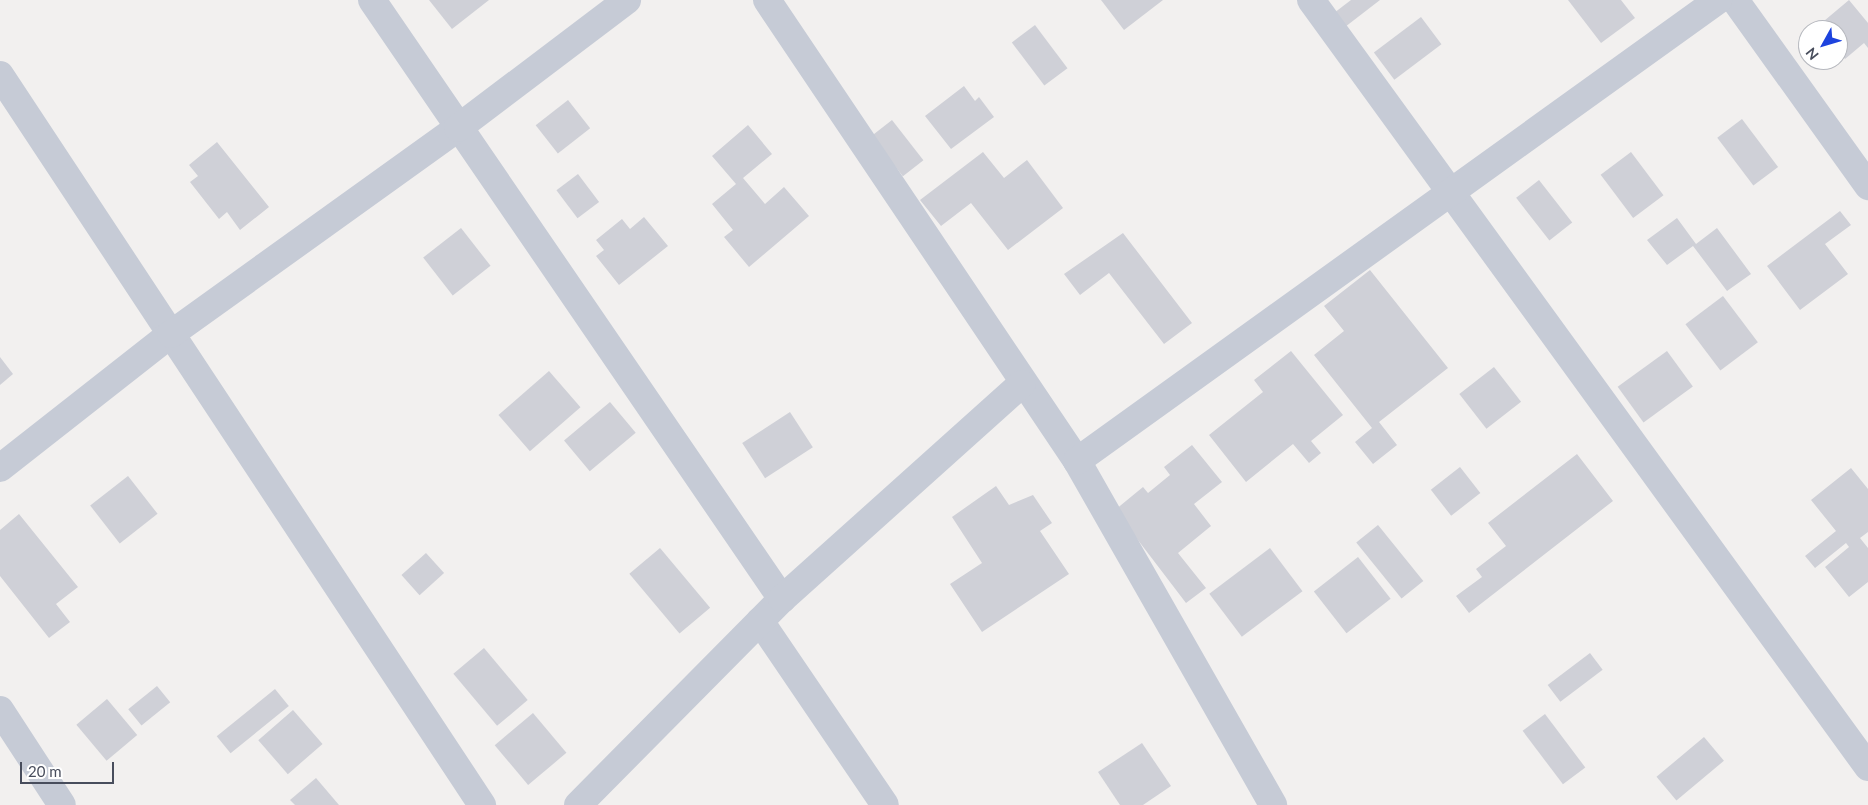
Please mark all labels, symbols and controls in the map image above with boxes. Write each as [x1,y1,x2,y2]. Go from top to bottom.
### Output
north arrow [1798,20,1848,70]
text: N [1802,45,1822,64]
scale bar [22,752,116,784]
text: 20 m [28,762,62,780]

